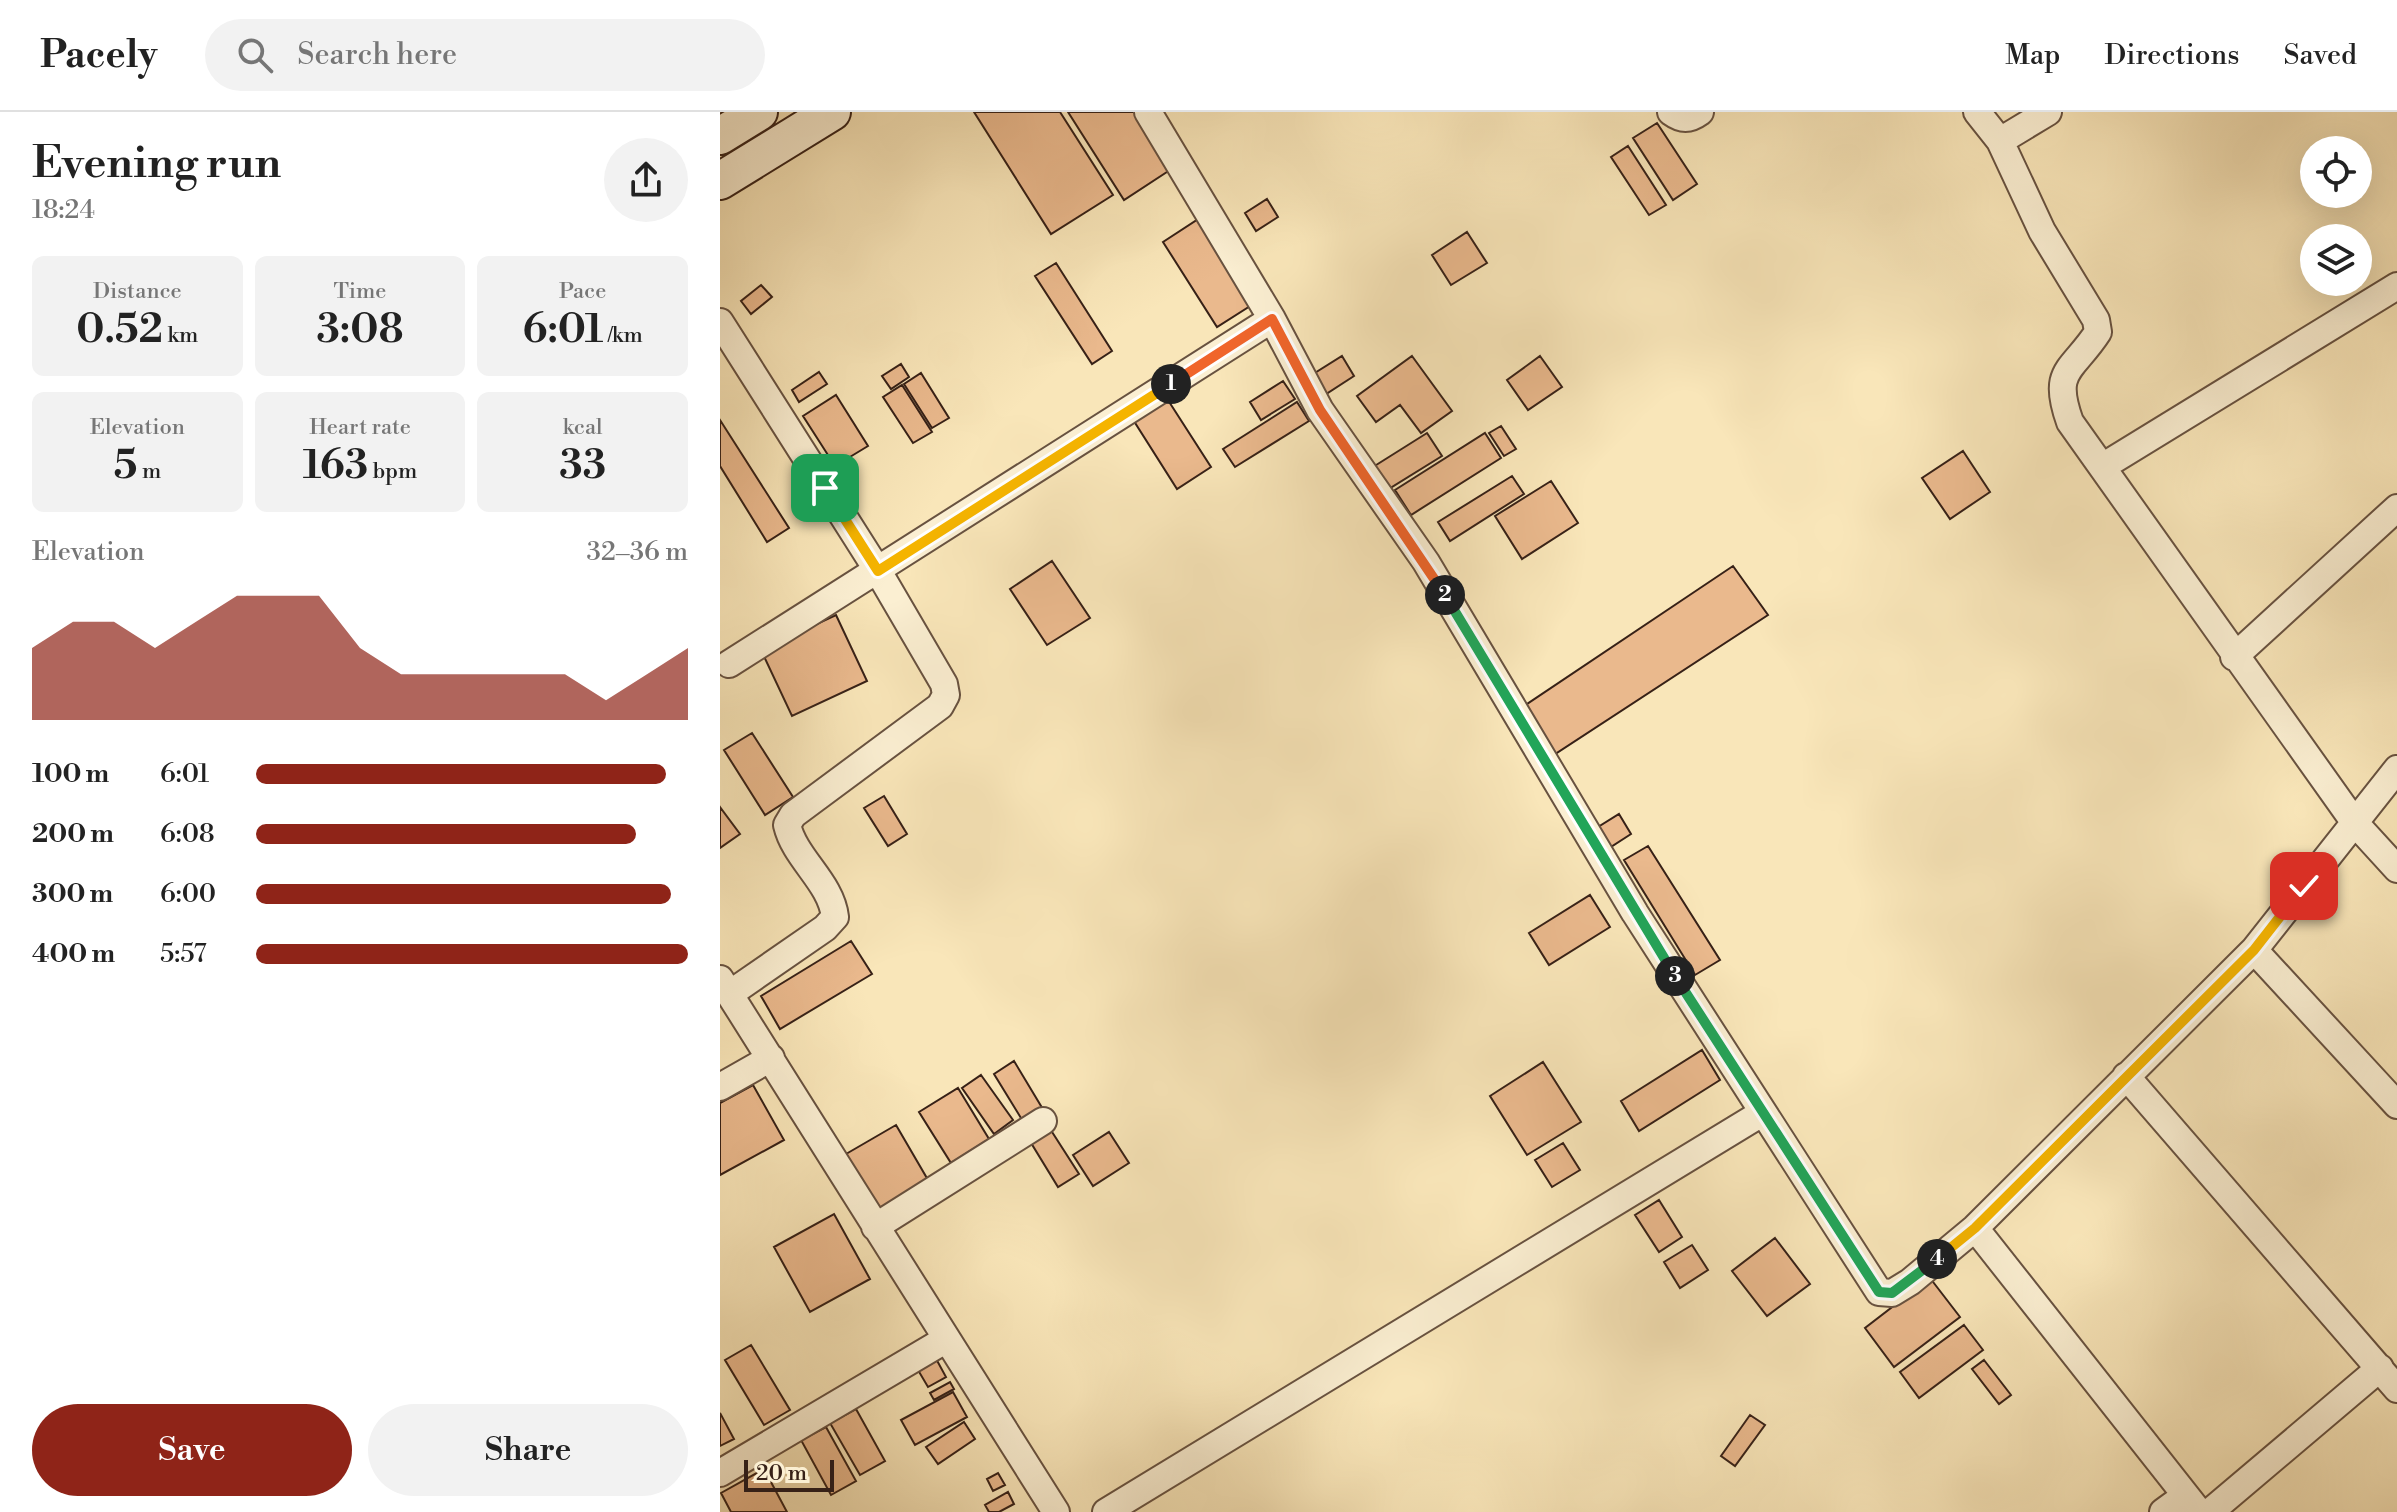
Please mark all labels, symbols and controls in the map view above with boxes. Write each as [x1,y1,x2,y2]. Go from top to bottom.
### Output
search box [205,19,765,91]
text: Pacely [40,32,157,79]
icon: search [233,33,277,77]
text: Search here [297,36,457,74]
text: Map [2005,38,2060,73]
text: Directions [2104,38,2239,73]
text: Saved [2283,38,2357,73]
text: Evening run [32,136,281,191]
map controls [2300,136,2372,296]
button: locate [2300,136,2372,208]
button: share [604,138,688,222]
text: 18:24 [32,194,95,226]
button: layers [2300,224,2372,296]
text: Distance [93,278,182,305]
text: Time [334,278,386,305]
text: Pace [559,278,606,305]
text: 0.52 [76,305,163,355]
text: 3:08 [316,305,404,355]
text: 6:01 [523,305,603,355]
text: km [163,322,198,349]
text: /km [603,322,643,349]
pin: 1 [1151,364,1191,404]
text: 1 [1166,370,1176,397]
text: Elevation [90,414,185,441]
text: Heart rate [309,414,411,441]
text: kcal [563,414,603,441]
text: 5 [113,441,137,491]
text: 163 [303,441,368,491]
text: 33 [559,441,606,491]
pin [791,454,859,522]
text: m [137,458,161,485]
text: bpm [368,458,417,485]
icon: arrive [803,466,847,510]
text: Elevation [32,536,145,568]
text: 32–36 m [587,536,688,568]
pin: 2 [1425,575,1465,615]
text: 2 [1438,581,1452,608]
text: 100 m [32,758,109,790]
text: 6:01 [160,758,209,790]
text: 200 m [32,818,114,850]
text: 6:08 [160,818,215,850]
pin [2270,852,2338,920]
icon: check [2282,864,2326,908]
text: 300 m [32,878,113,910]
text: 6:00 [160,878,216,910]
text: 400 m [32,938,115,970]
text: 5:57 [160,938,207,970]
pin: 3 [1655,956,1695,996]
text: 3 [1668,962,1682,989]
pin: 4 [1917,1239,1957,1279]
text: 4 [1930,1245,1944,1272]
button: Save [32,1404,352,1496]
button: Share [368,1404,688,1496]
scale bar [744,1456,834,1492]
text: 20 m [756,1460,807,1487]

